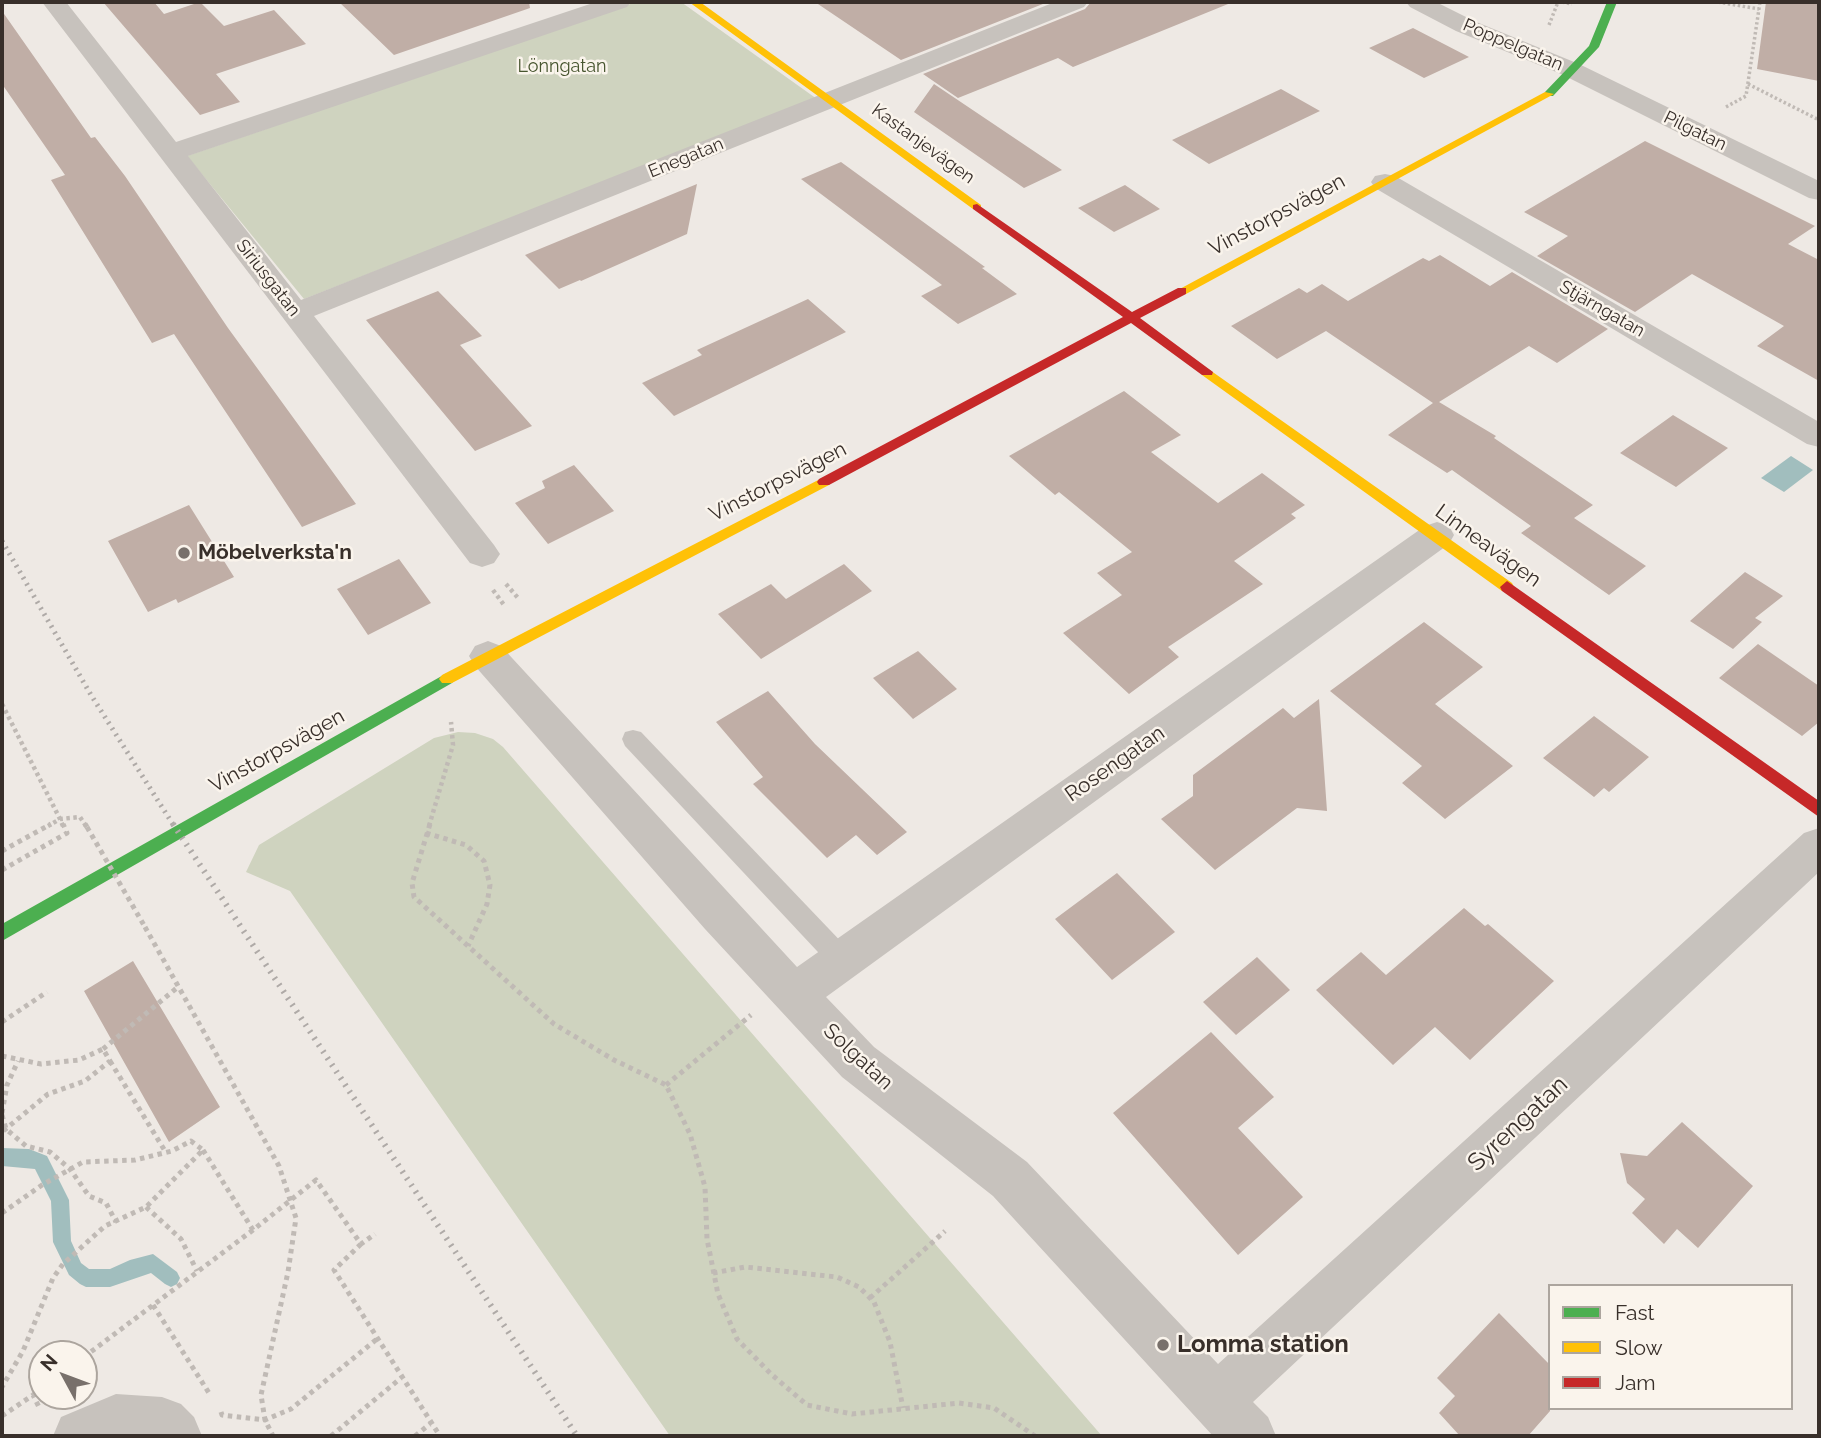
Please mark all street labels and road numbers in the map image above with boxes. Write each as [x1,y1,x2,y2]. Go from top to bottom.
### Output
street label: Poppelgatan [1460,14,1566,76]
street label: Kastanjevägen [867,99,979,189]
street label: Pilgatan [1660,107,1730,155]
street label: Enegatan [645,133,727,183]
street label: Vinstorpsvägen [1205,168,1349,262]
street label: Siriusgatan [231,235,305,321]
street label: Stjärngatan [1556,276,1648,342]
street label: Vinstorpsvägen [705,437,851,527]
street label: Linneavägen [1430,499,1546,593]
street label: Vinstorpsvägen [205,703,349,799]
street label: Rosengatan [1060,721,1170,807]
street label: Solgatan [818,1018,898,1096]
street label: Syrengatan [1462,1070,1574,1178]

